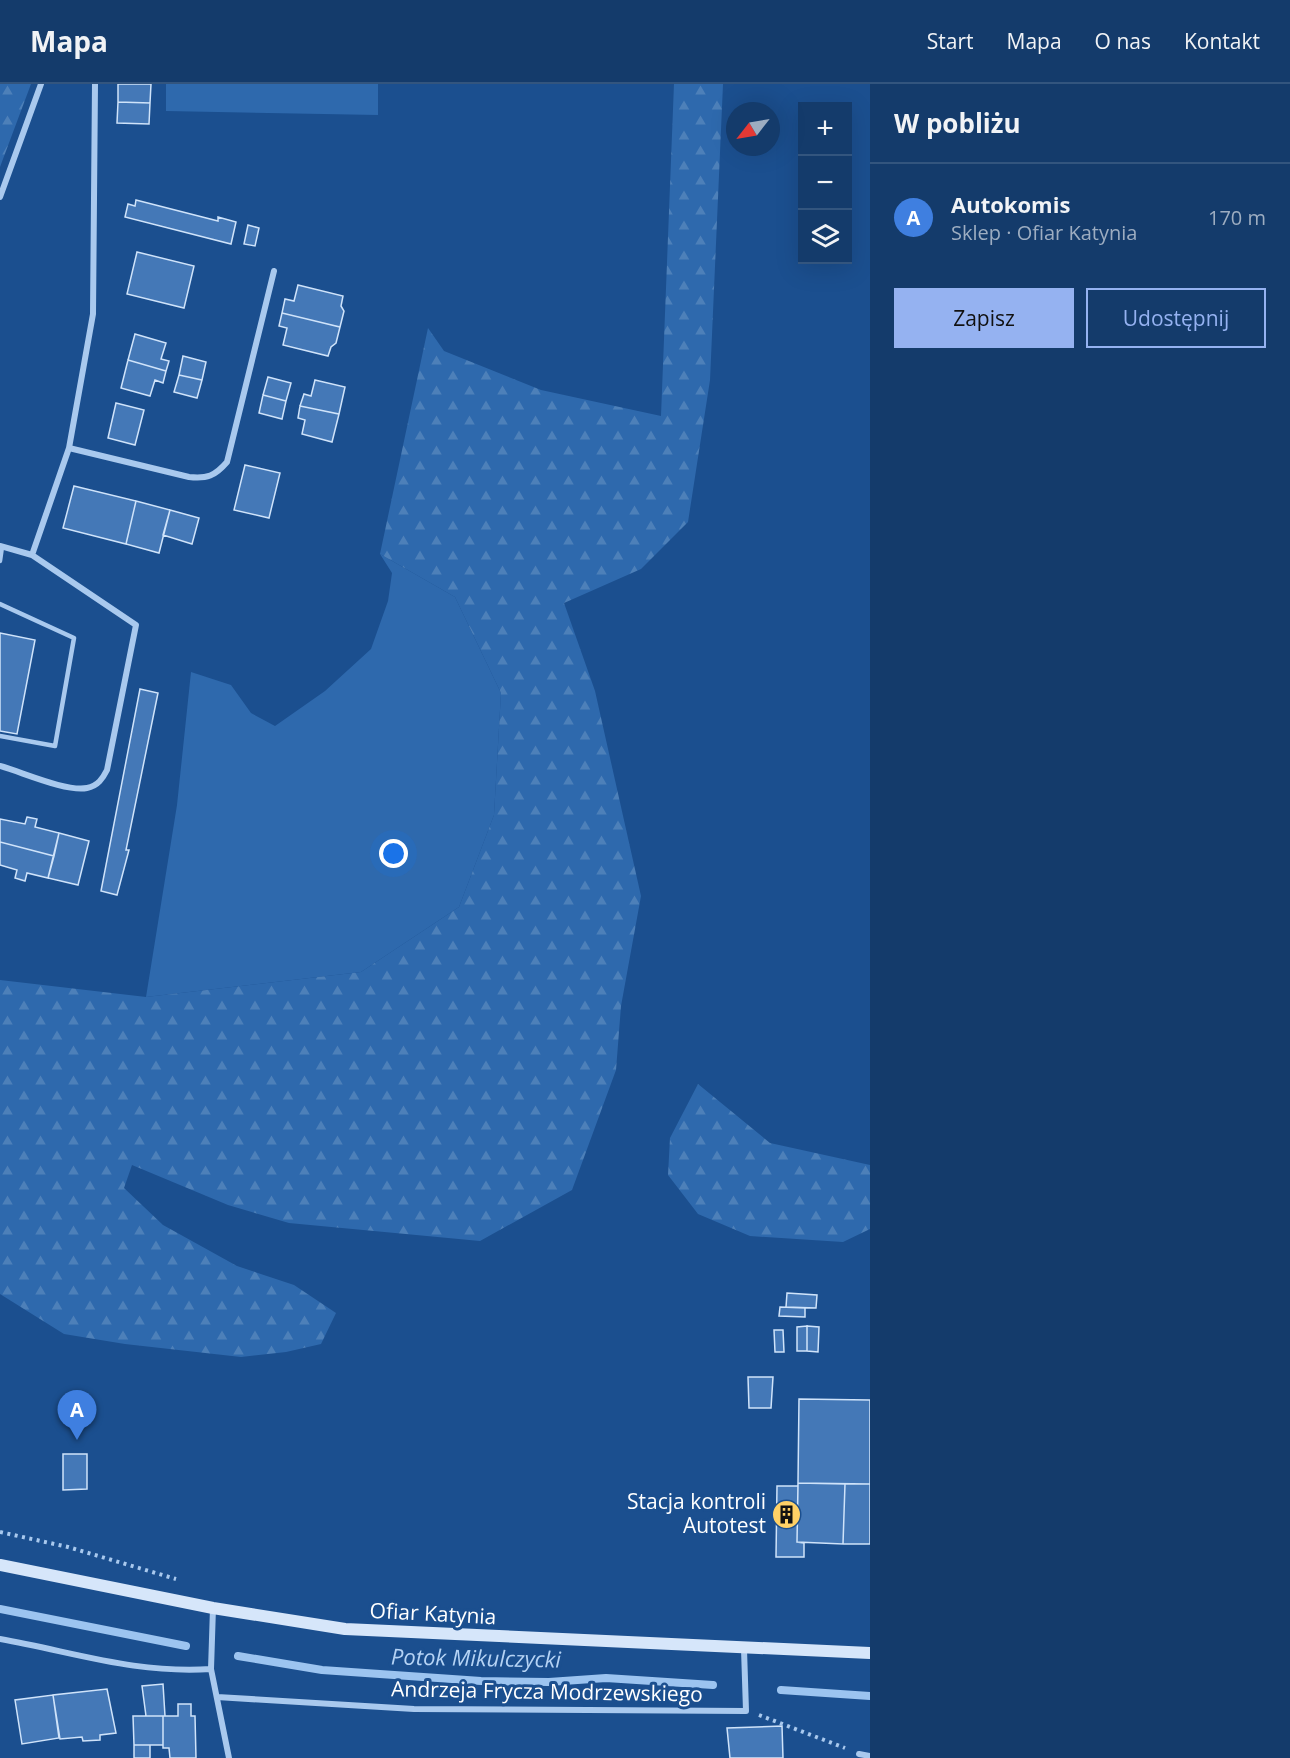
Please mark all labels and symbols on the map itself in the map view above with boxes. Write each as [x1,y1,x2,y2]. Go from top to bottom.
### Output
north arrow [726,102,780,156]
your location [379,839,408,868]
pin: A [58,1390,97,1440]
place label: Stacja kontroli Autotest [627,1487,766,1539]
building icon: Stacja kontroli Autotest [771,1498,803,1530]
street label: Ofiar Katynia [369,1596,497,1630]
water label: Potok Mikulczycki [391,1641,562,1673]
street label: Andrzeja Frycza Modrzewskiego [391,1674,703,1708]

